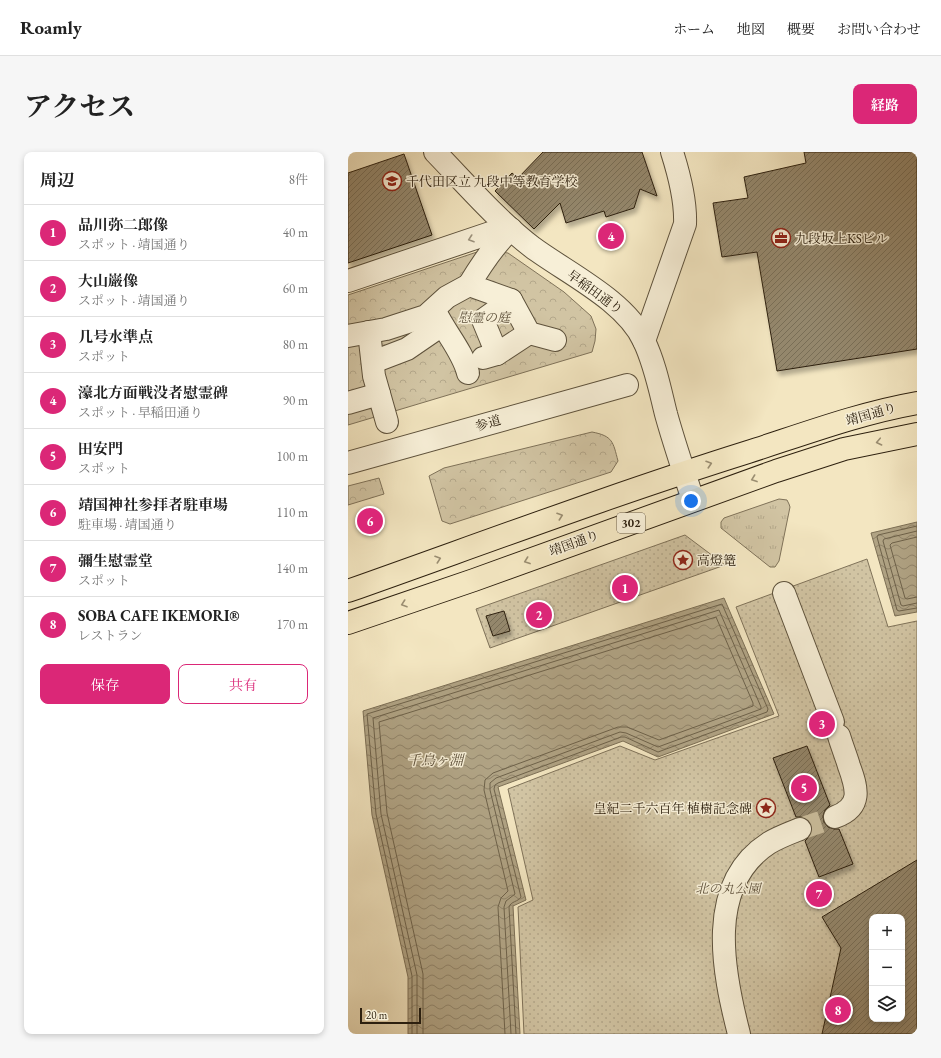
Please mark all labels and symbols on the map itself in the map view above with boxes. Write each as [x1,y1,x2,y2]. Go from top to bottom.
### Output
school or university icon: 千代田区立 九段中等教育学校 [381,170,403,192]
place label: 千代田区立 九段中等教育学校 [406,173,578,190]
pin: 4 [598,221,624,251]
office icon: 九段坂上KSビル [770,227,792,249]
place label: 九段坂上KSビル [795,230,888,247]
one-way arrow [468,235,475,243]
street label: 早稲田通り [564,266,626,318]
park label: 慰霊の庭 [458,309,512,326]
street label: 靖国通り [844,399,898,429]
street label: 参道 [473,411,503,435]
one-way arrow [876,437,882,445]
one-way arrow [706,460,713,469]
one-way arrow [751,474,758,482]
your location [681,491,701,511]
pin: 6 [357,506,383,536]
one-way arrow [557,513,564,521]
road number: 302 [617,513,645,533]
street label: 靖国通り [547,526,601,560]
place icon: 高燈篭 [672,549,694,571]
place label: 高燈篭 [697,552,736,569]
one-way arrow [434,556,441,564]
one-way arrow [523,556,530,564]
pin: 1 [612,573,638,603]
one-way arrow [401,599,408,608]
pin: 2 [526,600,552,630]
pin: 3 [809,709,835,739]
water label: 千鳥ヶ淵 [407,751,466,769]
pin: 5 [791,773,817,803]
place icon: 皇紀二千六百年 植樹記念碑 [755,797,777,819]
place label: 皇紀二千六百年 植樹記念碑 [593,800,752,817]
pin: 7 [806,879,832,909]
park label: 北の丸公園 [695,880,762,897]
pin: 8 [825,995,851,1025]
scale bar [360,1006,421,1025]

